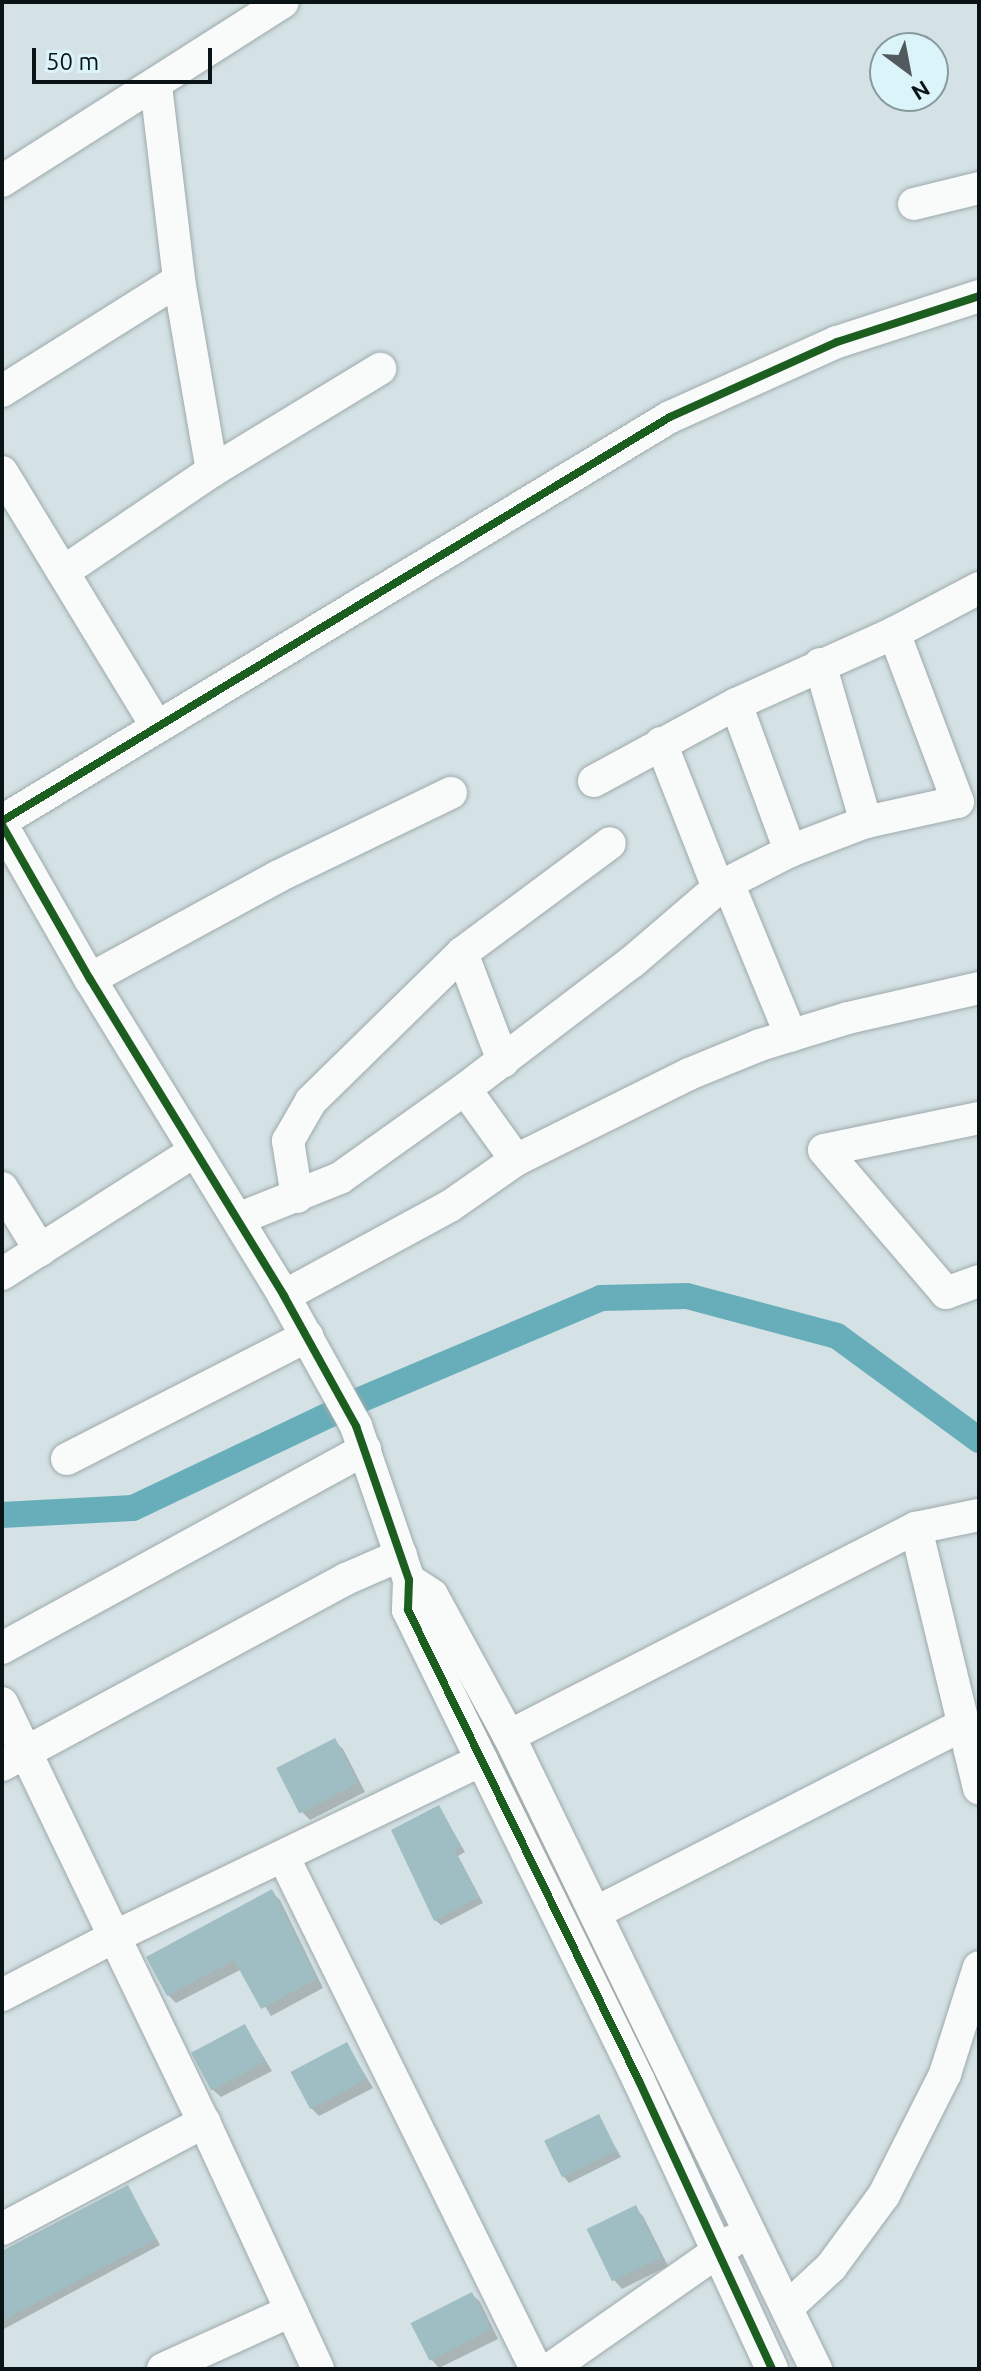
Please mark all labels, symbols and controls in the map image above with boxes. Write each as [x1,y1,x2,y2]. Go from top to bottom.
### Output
scale bar [36,32,216,82]
north arrow [869,32,949,112]
text: 50 m [46,48,99,75]
text: N [907,76,935,106]

